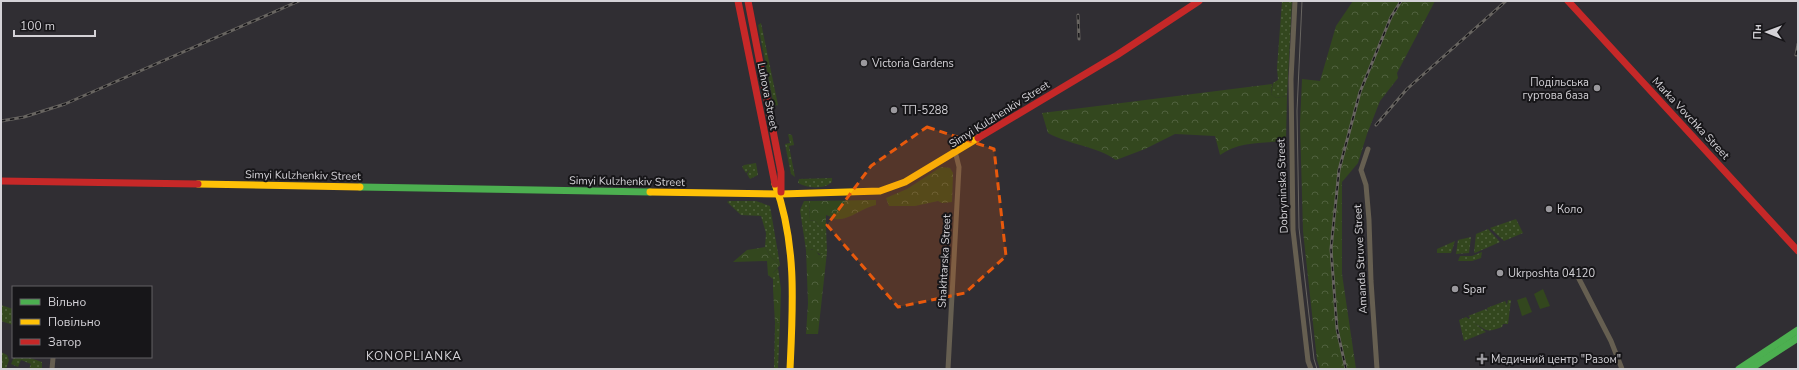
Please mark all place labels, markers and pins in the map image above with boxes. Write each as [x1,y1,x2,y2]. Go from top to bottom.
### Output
place label: Victoria Gardens [871,56,954,71]
marker: Victoria Gardens [859,58,869,68]
place label: Подільська гуртова база [1523,75,1589,103]
marker: Подільська гуртова база [1592,83,1602,93]
place label: ТП-5288 [902,103,948,118]
marker: ТП-5288 [889,105,899,115]
place label: Коло [1557,202,1583,217]
marker: Коло [1544,204,1554,214]
place label: Ukrposhta 04120 [1508,266,1595,281]
marker: Ukrposhta 04120 [1495,268,1505,278]
place label: Spar [1463,282,1486,297]
marker: Spar [1450,284,1460,294]
place label: Медичний центр "Разом" [1491,352,1621,367]
marker: Медичний центр "Разом" [1476,353,1488,365]

